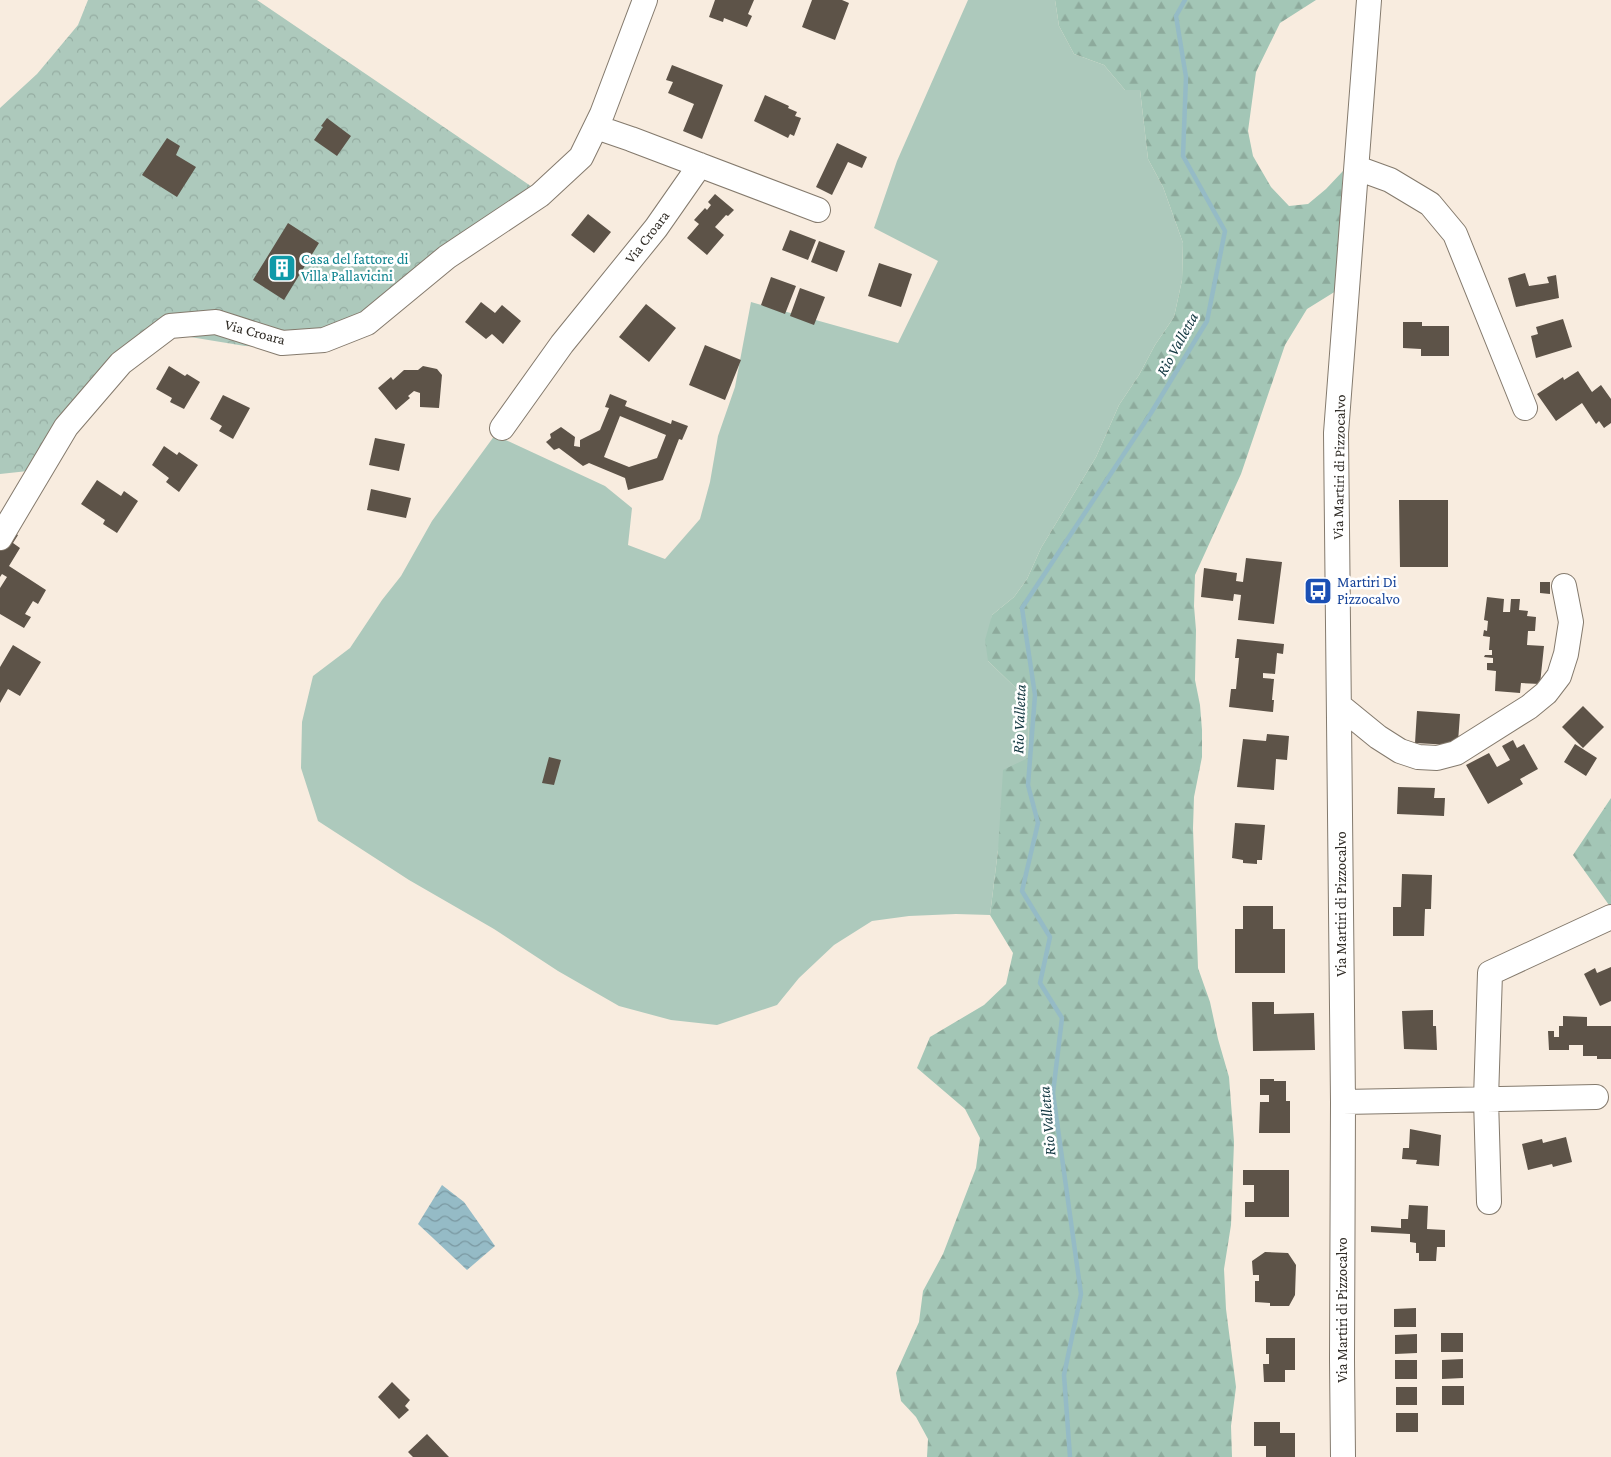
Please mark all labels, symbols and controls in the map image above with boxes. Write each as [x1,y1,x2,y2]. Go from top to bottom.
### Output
street label: Via Croara [622,208,672,266]
place label: Casa del fattore di Villa Pallavicini [301,251,409,284]
building icon: Casa del fattore di Villa Pallavicini [267,253,297,283]
water label: Rio Valletta [1153,309,1202,379]
street label: Via Croara [223,316,287,348]
street label: Via Martiri di Pizzocalvo [1330,394,1348,540]
place label: Martiri Di Pizzocalvo [1337,574,1400,607]
bus stop icon: Martiri Di Pizzocalvo [1303,576,1333,606]
water label: Rio Valletta [1009,683,1029,754]
street label: Via Martiri di Pizzocalvo [1333,831,1349,977]
water label: Rio Valletta [1035,1085,1059,1156]
street label: Via Martiri di Pizzocalvo [1334,1237,1350,1383]

